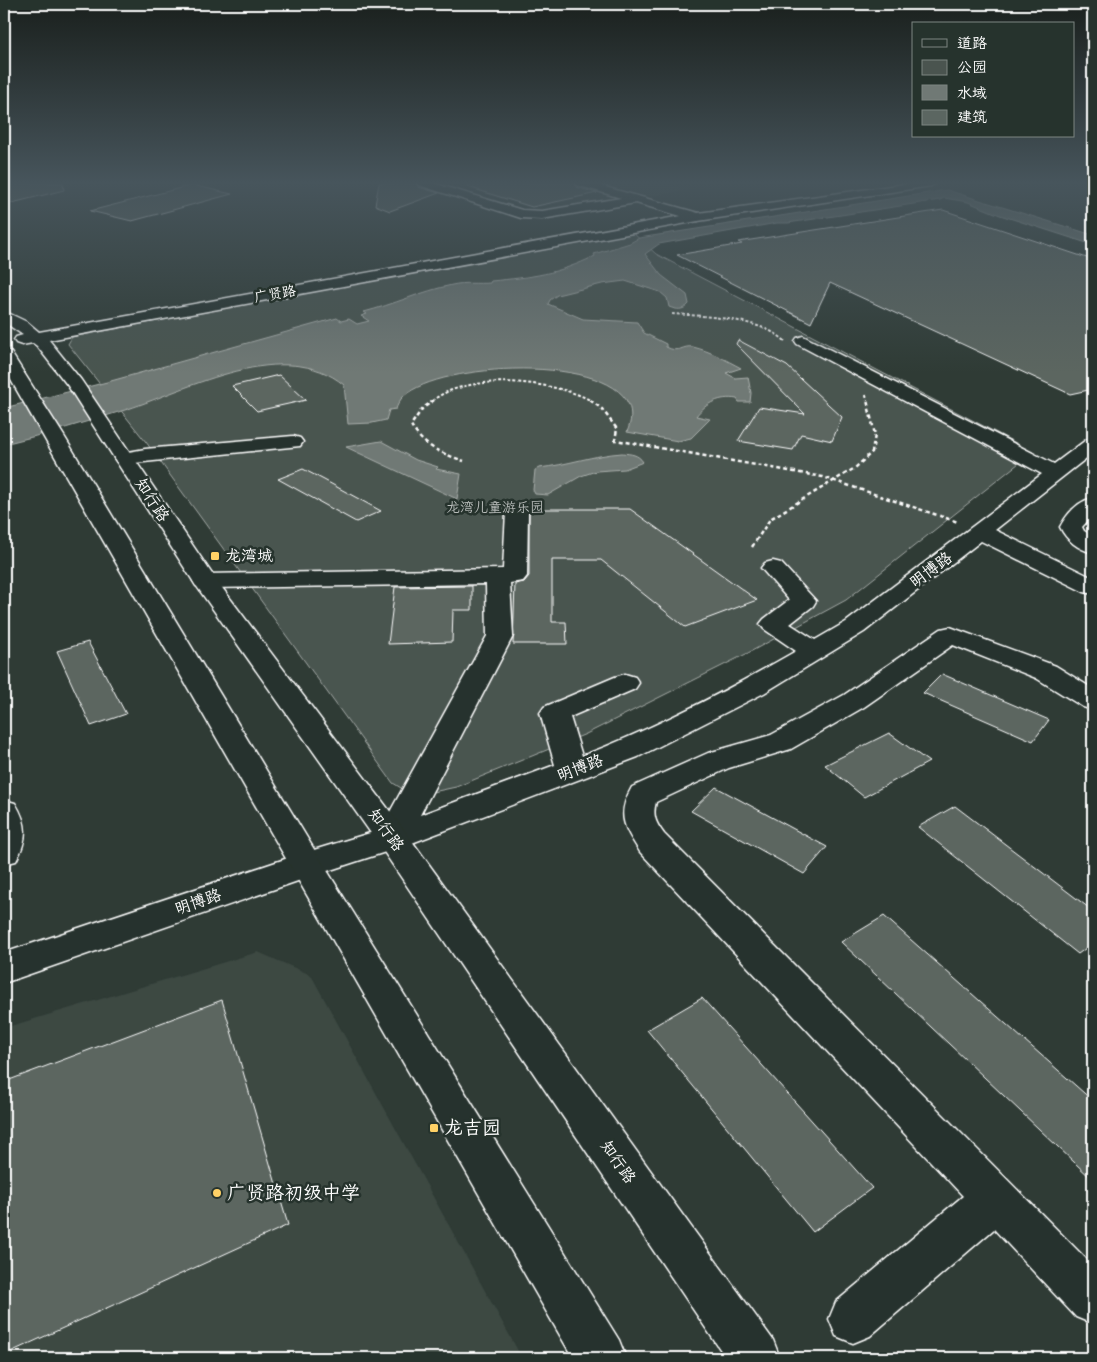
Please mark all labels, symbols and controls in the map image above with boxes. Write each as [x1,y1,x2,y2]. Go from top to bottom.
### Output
legend [912,22,1074,138]
text: 道路 [957,34,987,52]
text: 公园 [957,58,987,76]
text: 水域 [957,84,987,102]
text: 建筑 [957,108,987,126]
street label: 广贤路 [253,282,297,306]
street label: 知行路 [131,475,173,525]
park label: 龙湾儿童游乐园 [446,499,544,516]
place label: 龙湾城 [225,547,273,565]
street label: 明博路 [906,548,956,592]
marker: 龙湾城 [209,550,221,562]
street label: 明博路 [554,751,606,785]
street label: 知行路 [365,805,407,855]
street label: 明博路 [172,886,224,918]
place label: 龙吉园 [444,1117,501,1139]
marker: 龙吉园 [428,1122,440,1134]
street label: 知行路 [597,1137,639,1187]
place label: 广贤路初级中学 [227,1182,360,1204]
marker: 广贤路初级中学 [211,1187,223,1199]

